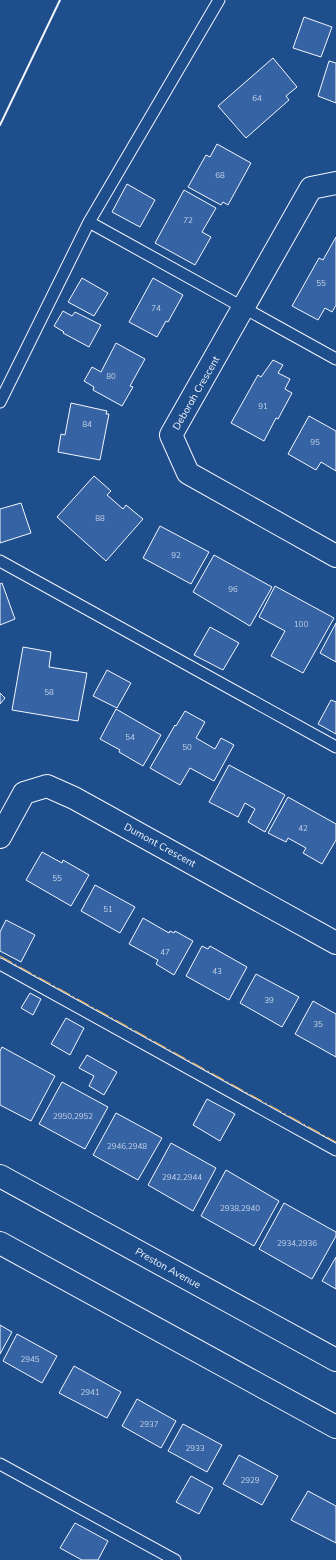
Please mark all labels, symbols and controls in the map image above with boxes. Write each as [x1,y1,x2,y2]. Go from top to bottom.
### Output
house number: 64 [252,93,262,103]
house number: 68 [215,170,225,180]
house number: 72 [183,215,193,225]
house number: 55 [316,278,326,288]
house number: 74 [151,303,161,313]
street label: Deborah Crescent [170,353,223,432]
house number: 80 [106,371,116,381]
house number: 91 [258,401,268,411]
house number: 84 [82,419,92,429]
house number: 95 [310,437,320,447]
house number: 88 [95,513,105,523]
house number: 92 [171,550,181,560]
house number: 96 [228,584,238,594]
house number: 100 [294,619,308,629]
house number: 58 [44,687,54,697]
house number: 54 [125,732,135,742]
house number: 50 [182,742,192,752]
street label: Dumont Crescent [122,820,199,870]
house number: 42 [298,823,308,833]
house number: 55 [52,873,62,883]
house number: 51 [103,904,113,914]
house number: 47 [160,947,170,957]
house number: 43 [212,966,222,976]
house number: 39 [264,995,274,1005]
house number: 35 [313,1019,323,1029]
house number: 2950,2952 [53,1111,93,1121]
house number: 2946,2948 [107,1141,147,1151]
house number: 2942,2944 [162,1172,202,1182]
house number: 2938,2940 [220,1203,260,1213]
house number: 2934,2936 [277,1238,317,1248]
street label: Preston Avenue [133,1245,203,1291]
house number: 2945 [20,1354,40,1364]
house number: 2941 [80,1387,100,1397]
house number: 2937 [139,1419,159,1429]
house number: 2933 [185,1443,205,1453]
house number: 2929 [240,1475,260,1485]

